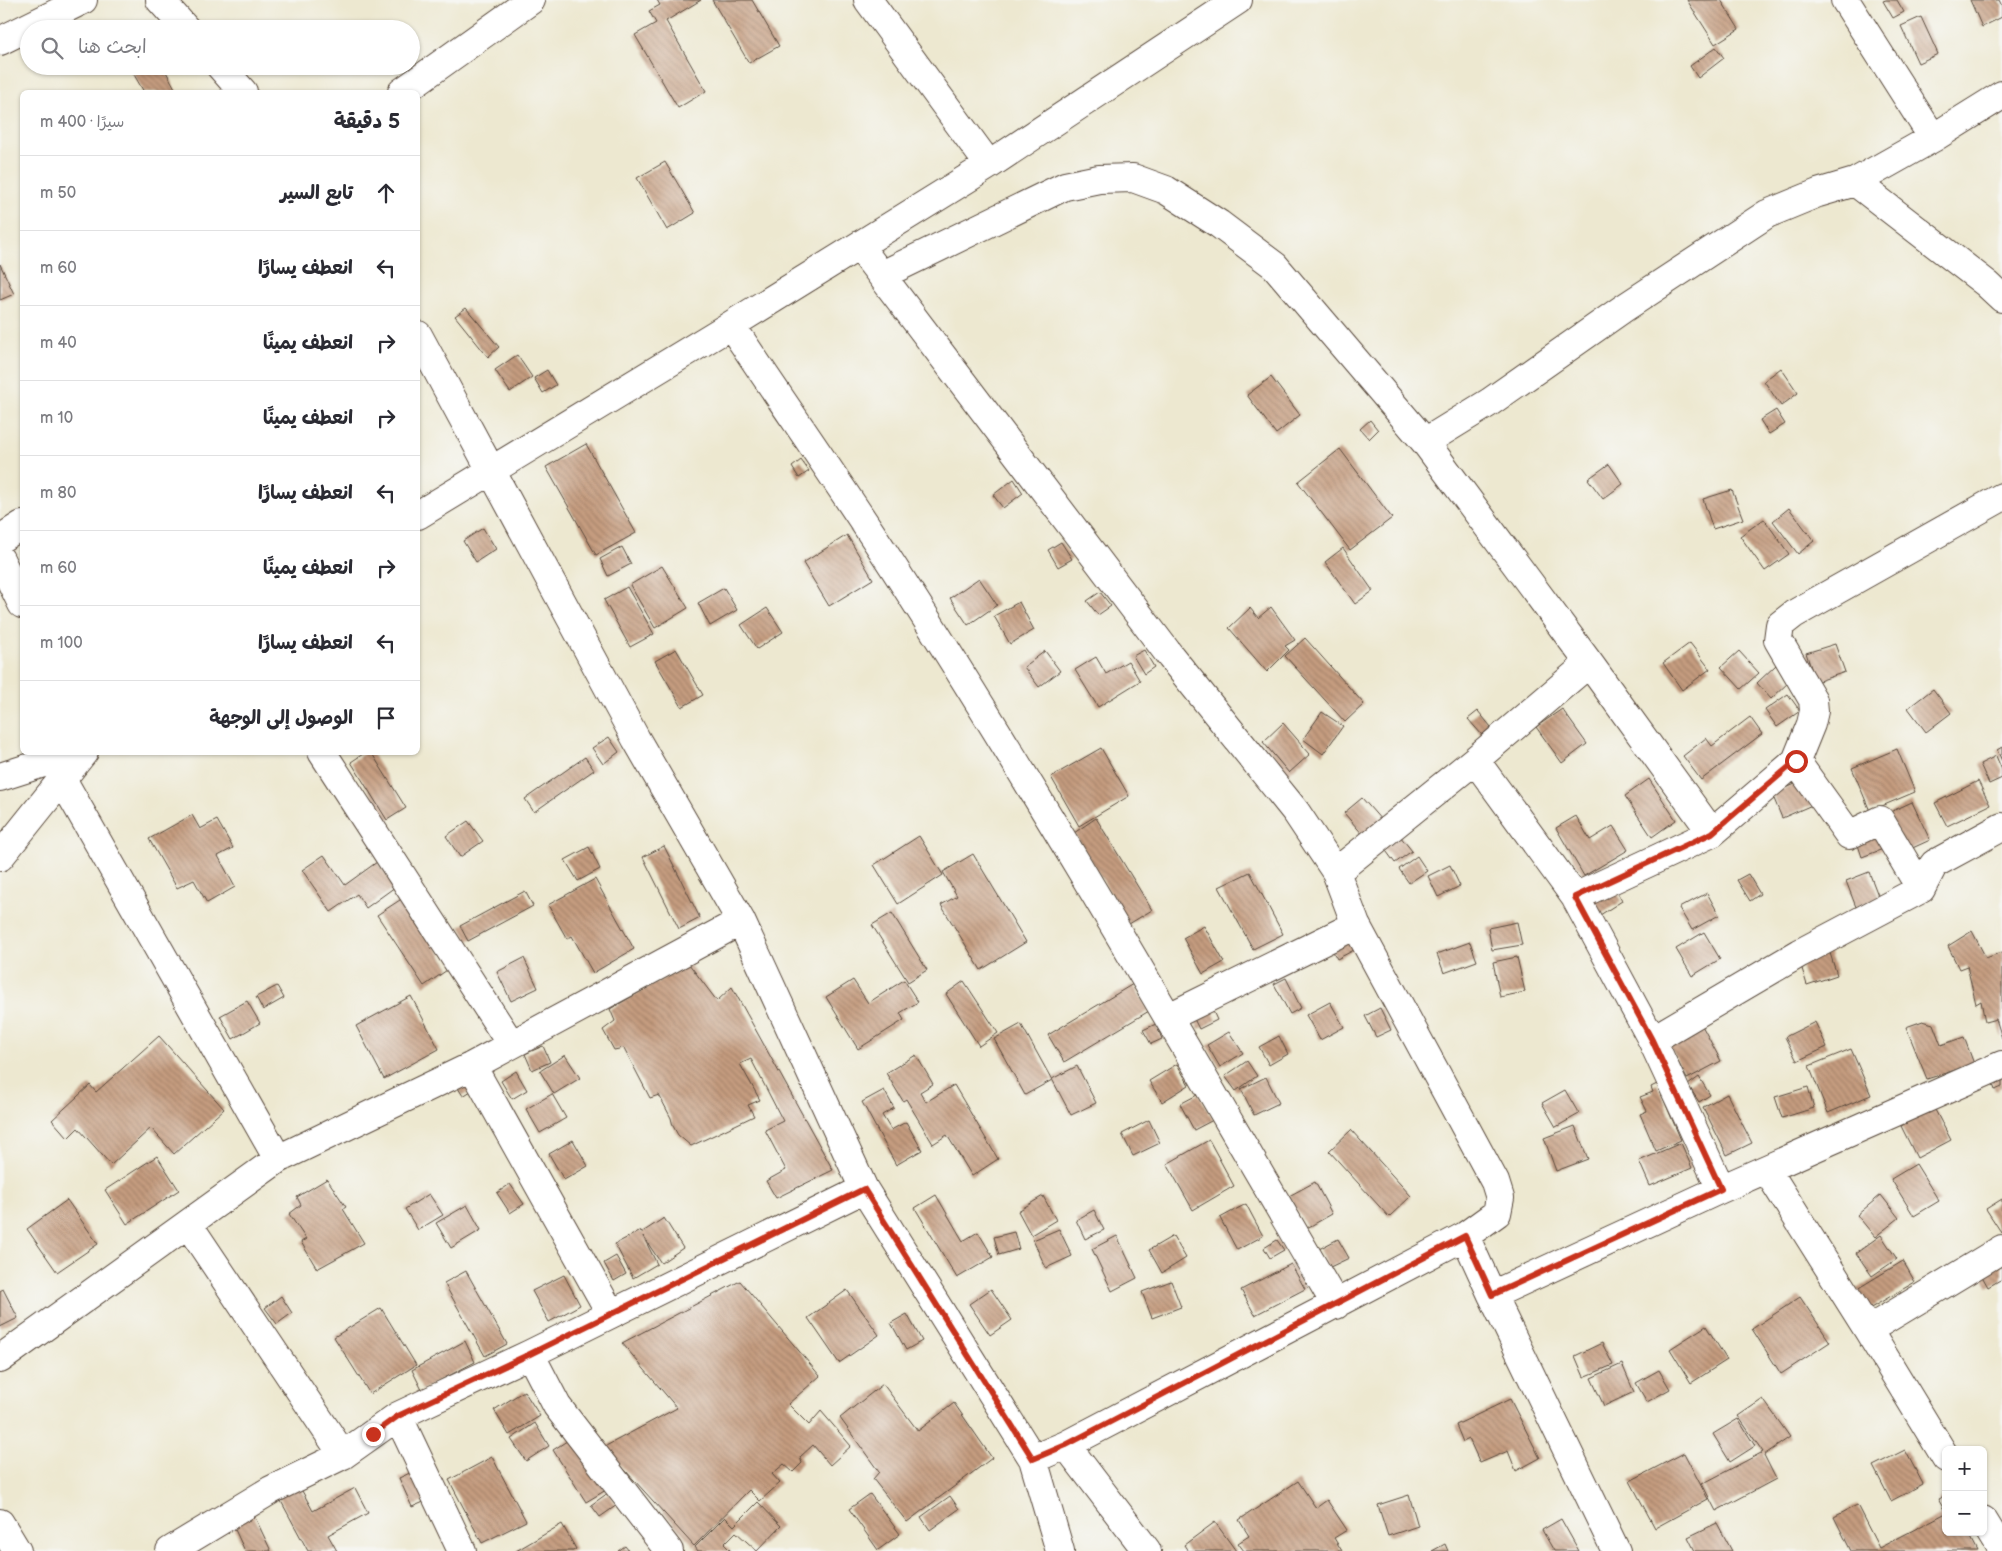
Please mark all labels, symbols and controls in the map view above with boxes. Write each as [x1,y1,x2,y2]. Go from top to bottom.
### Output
search box [20,20,420,75]
icon: search [38,34,66,62]
text: ابحث هنا [78,36,147,59]
text: 5 دقيقة [334,109,400,134]
text: سيرًا · 400 m [40,113,124,132]
icon: ahead [372,179,400,207]
text: تابع السير [280,182,353,205]
text: 50 m [40,184,76,203]
icon: left [372,254,400,282]
text: انعطف يسارًا [258,257,353,280]
text: 60 m [40,259,77,278]
icon: right [372,329,400,357]
text: انعطف يمينًا [263,332,353,355]
text: 40 m [40,334,77,353]
icon: right [372,404,400,432]
text: انعطف يمينًا [263,407,353,430]
text: 10 m [40,409,73,428]
icon: left [372,479,400,507]
text: انعطف يسارًا [258,482,353,505]
text: 80 m [40,484,76,503]
icon: right [372,554,400,582]
text: انعطف يمينًا [263,557,353,580]
text: 60 m [40,559,77,578]
icon: left [372,629,400,657]
text: انعطف يسارًا [258,632,353,655]
text: 100 m [40,634,83,653]
icon: arrive [372,704,400,732]
text: الوصول إلى الوجهة [209,707,353,730]
route start [1785,750,1808,773]
route end [362,1423,385,1446]
map controls [1942,1446,1987,1536]
button: + [1942,1446,1987,1491]
button: − [1942,1491,1987,1536]

